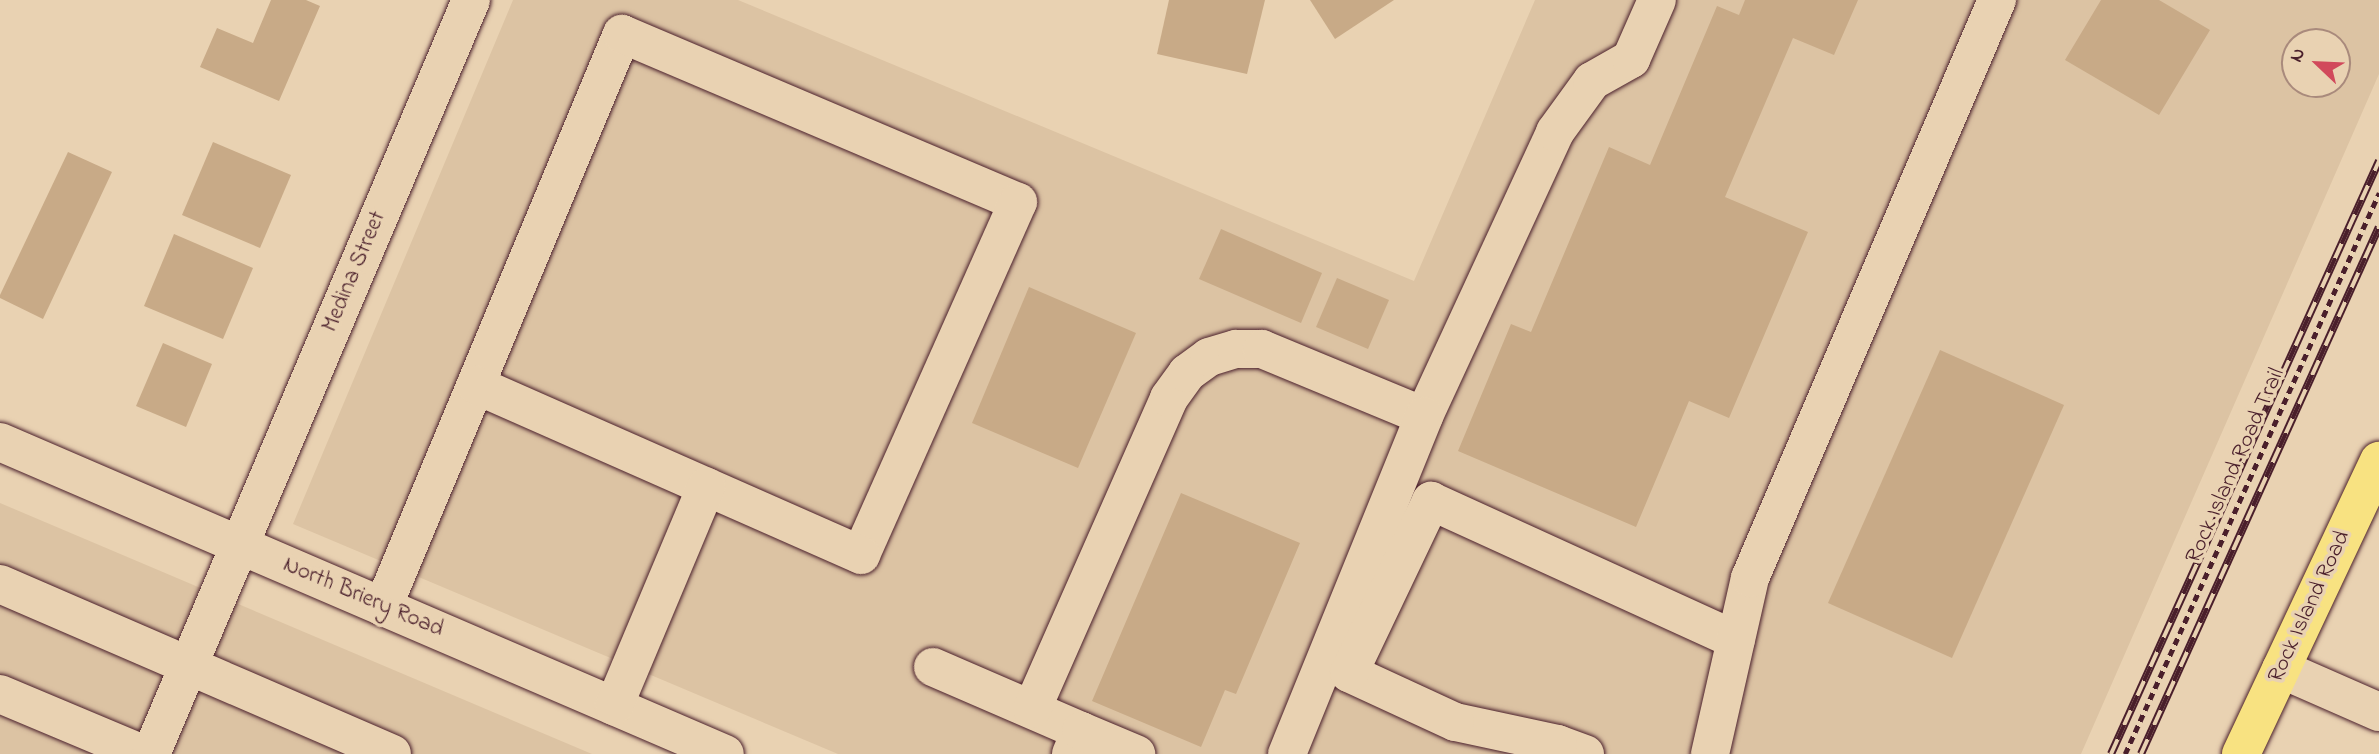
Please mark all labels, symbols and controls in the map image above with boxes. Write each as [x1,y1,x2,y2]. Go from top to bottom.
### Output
north arrow [2281,28,2351,98]
text: N [2283,44,2313,67]
street label: Medina Street [317,207,393,337]
street label: Rock Island Road Trail [2181,364,2291,568]
street label: Rock Island Road [2263,527,2357,687]
street label: North Briery Road [279,552,447,644]

